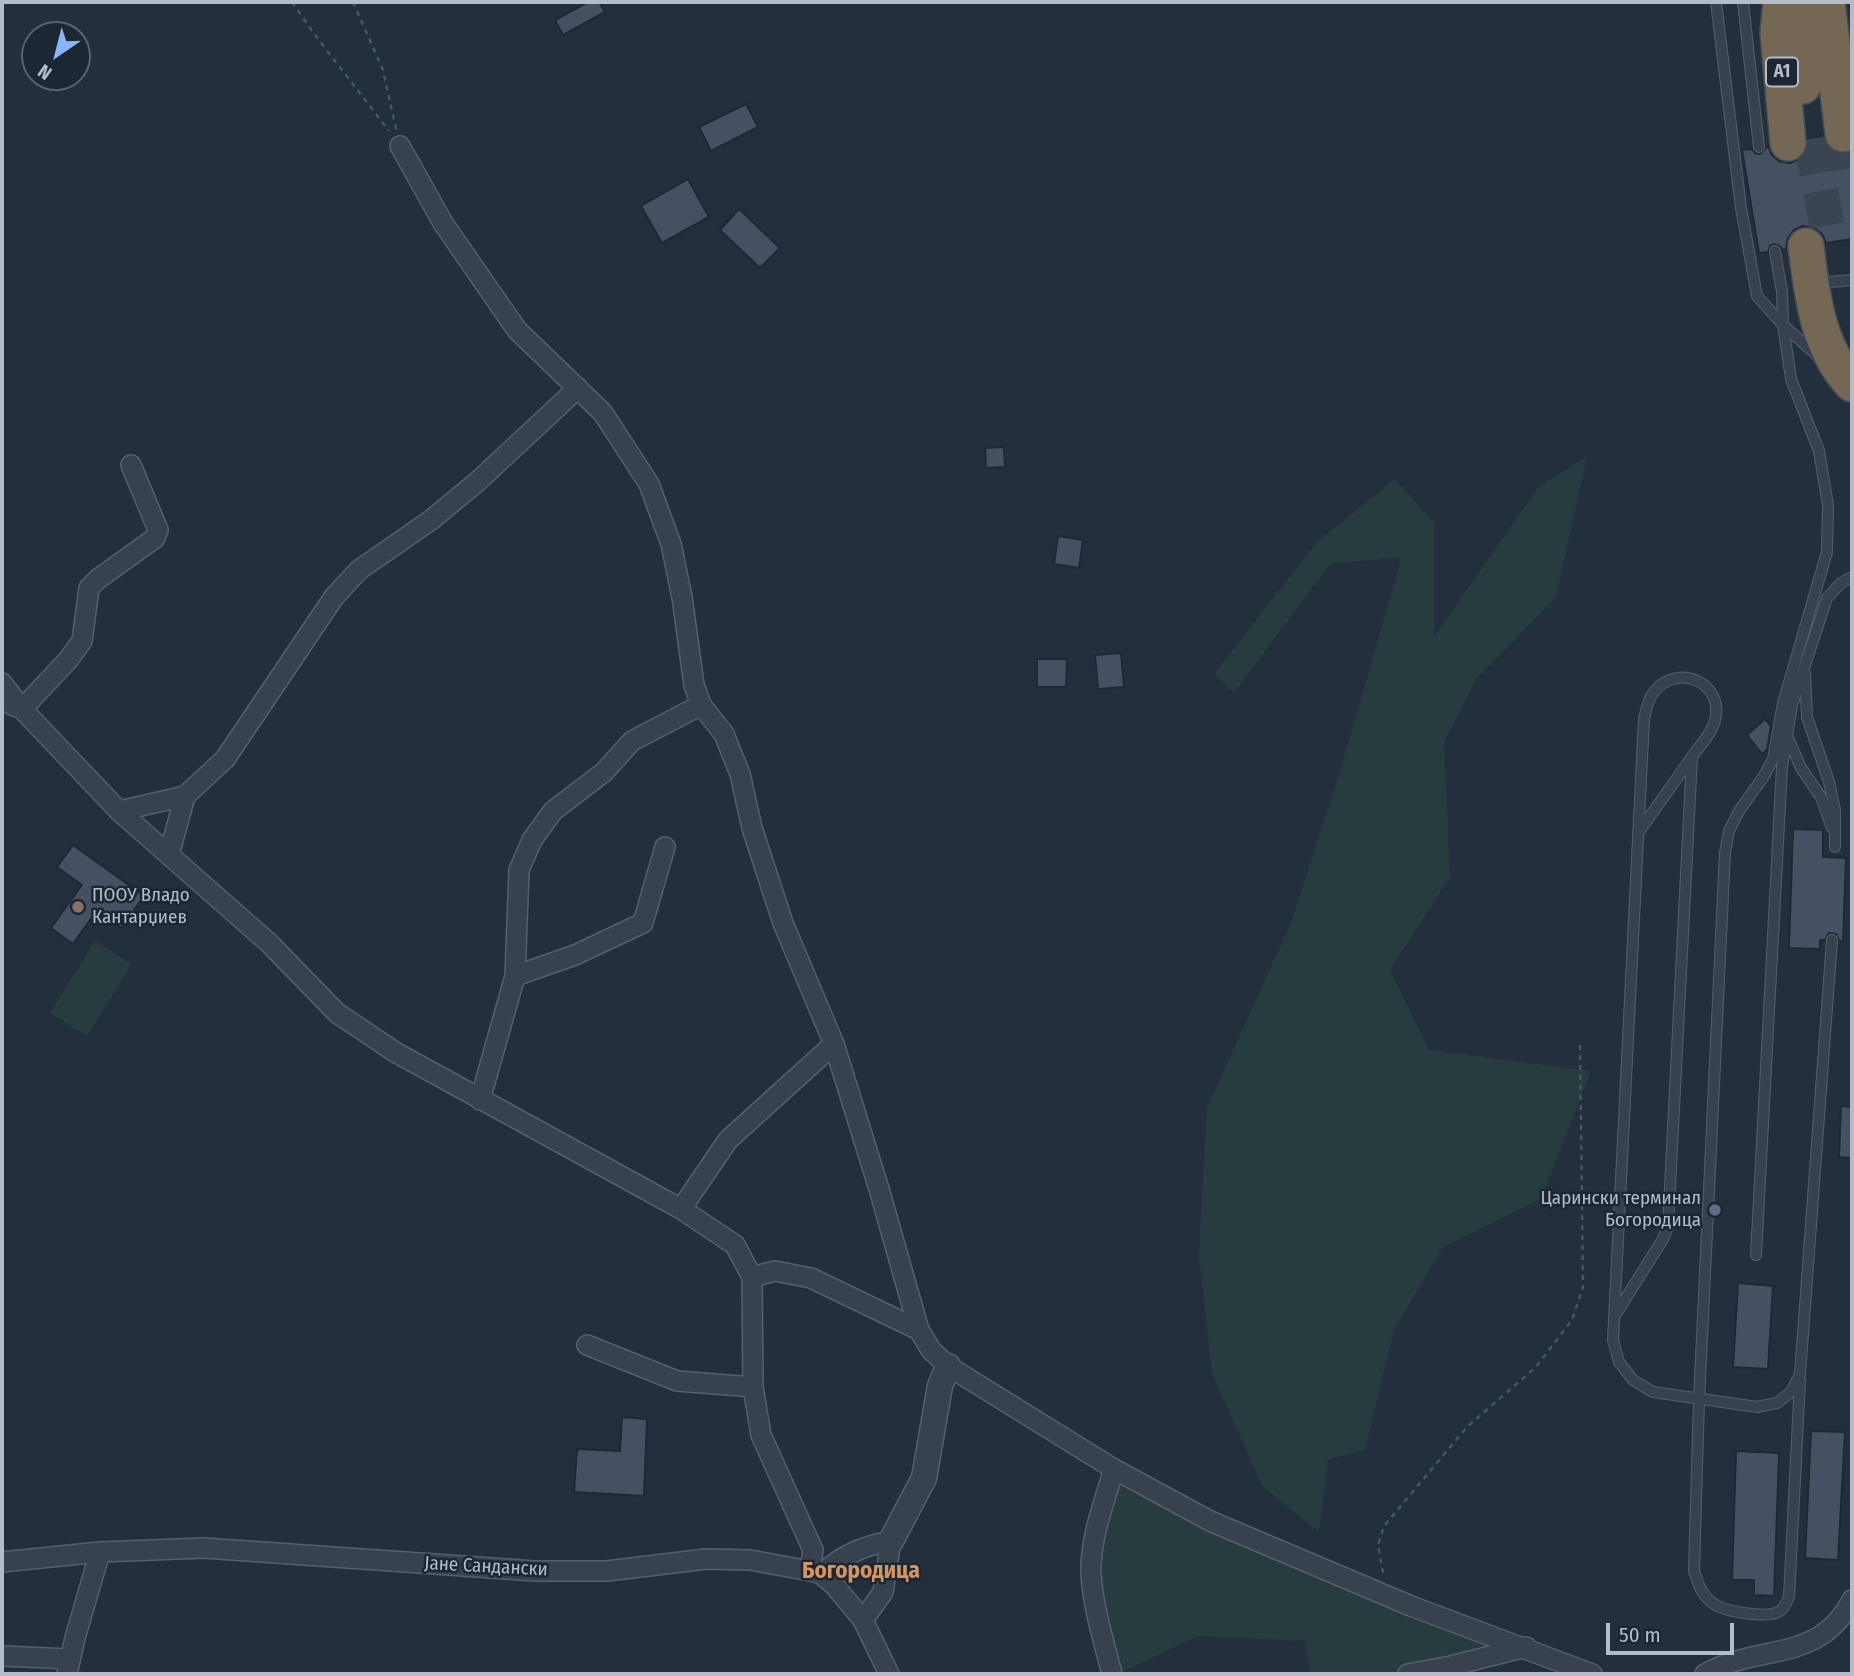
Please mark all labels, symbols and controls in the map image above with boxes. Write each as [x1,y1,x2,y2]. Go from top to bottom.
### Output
north arrow [21,21,91,91]
road number: A1 [1766,58,1798,86]
text: N [34,59,56,85]
place label: ПООУ Владо Кантарџиев [92,885,190,929]
marker: ПООУ Владо Кантарџиев [70,899,86,915]
place label: Царински терминал Богородица [1540,1188,1701,1232]
marker: Царински терминал Богородица [1707,1202,1723,1218]
street label: Јане Сандански [424,1552,548,1582]
district label: Богородица [802,1558,920,1586]
scale bar [1609,1610,1737,1654]
text: 50 m [1619,1622,1661,1648]

